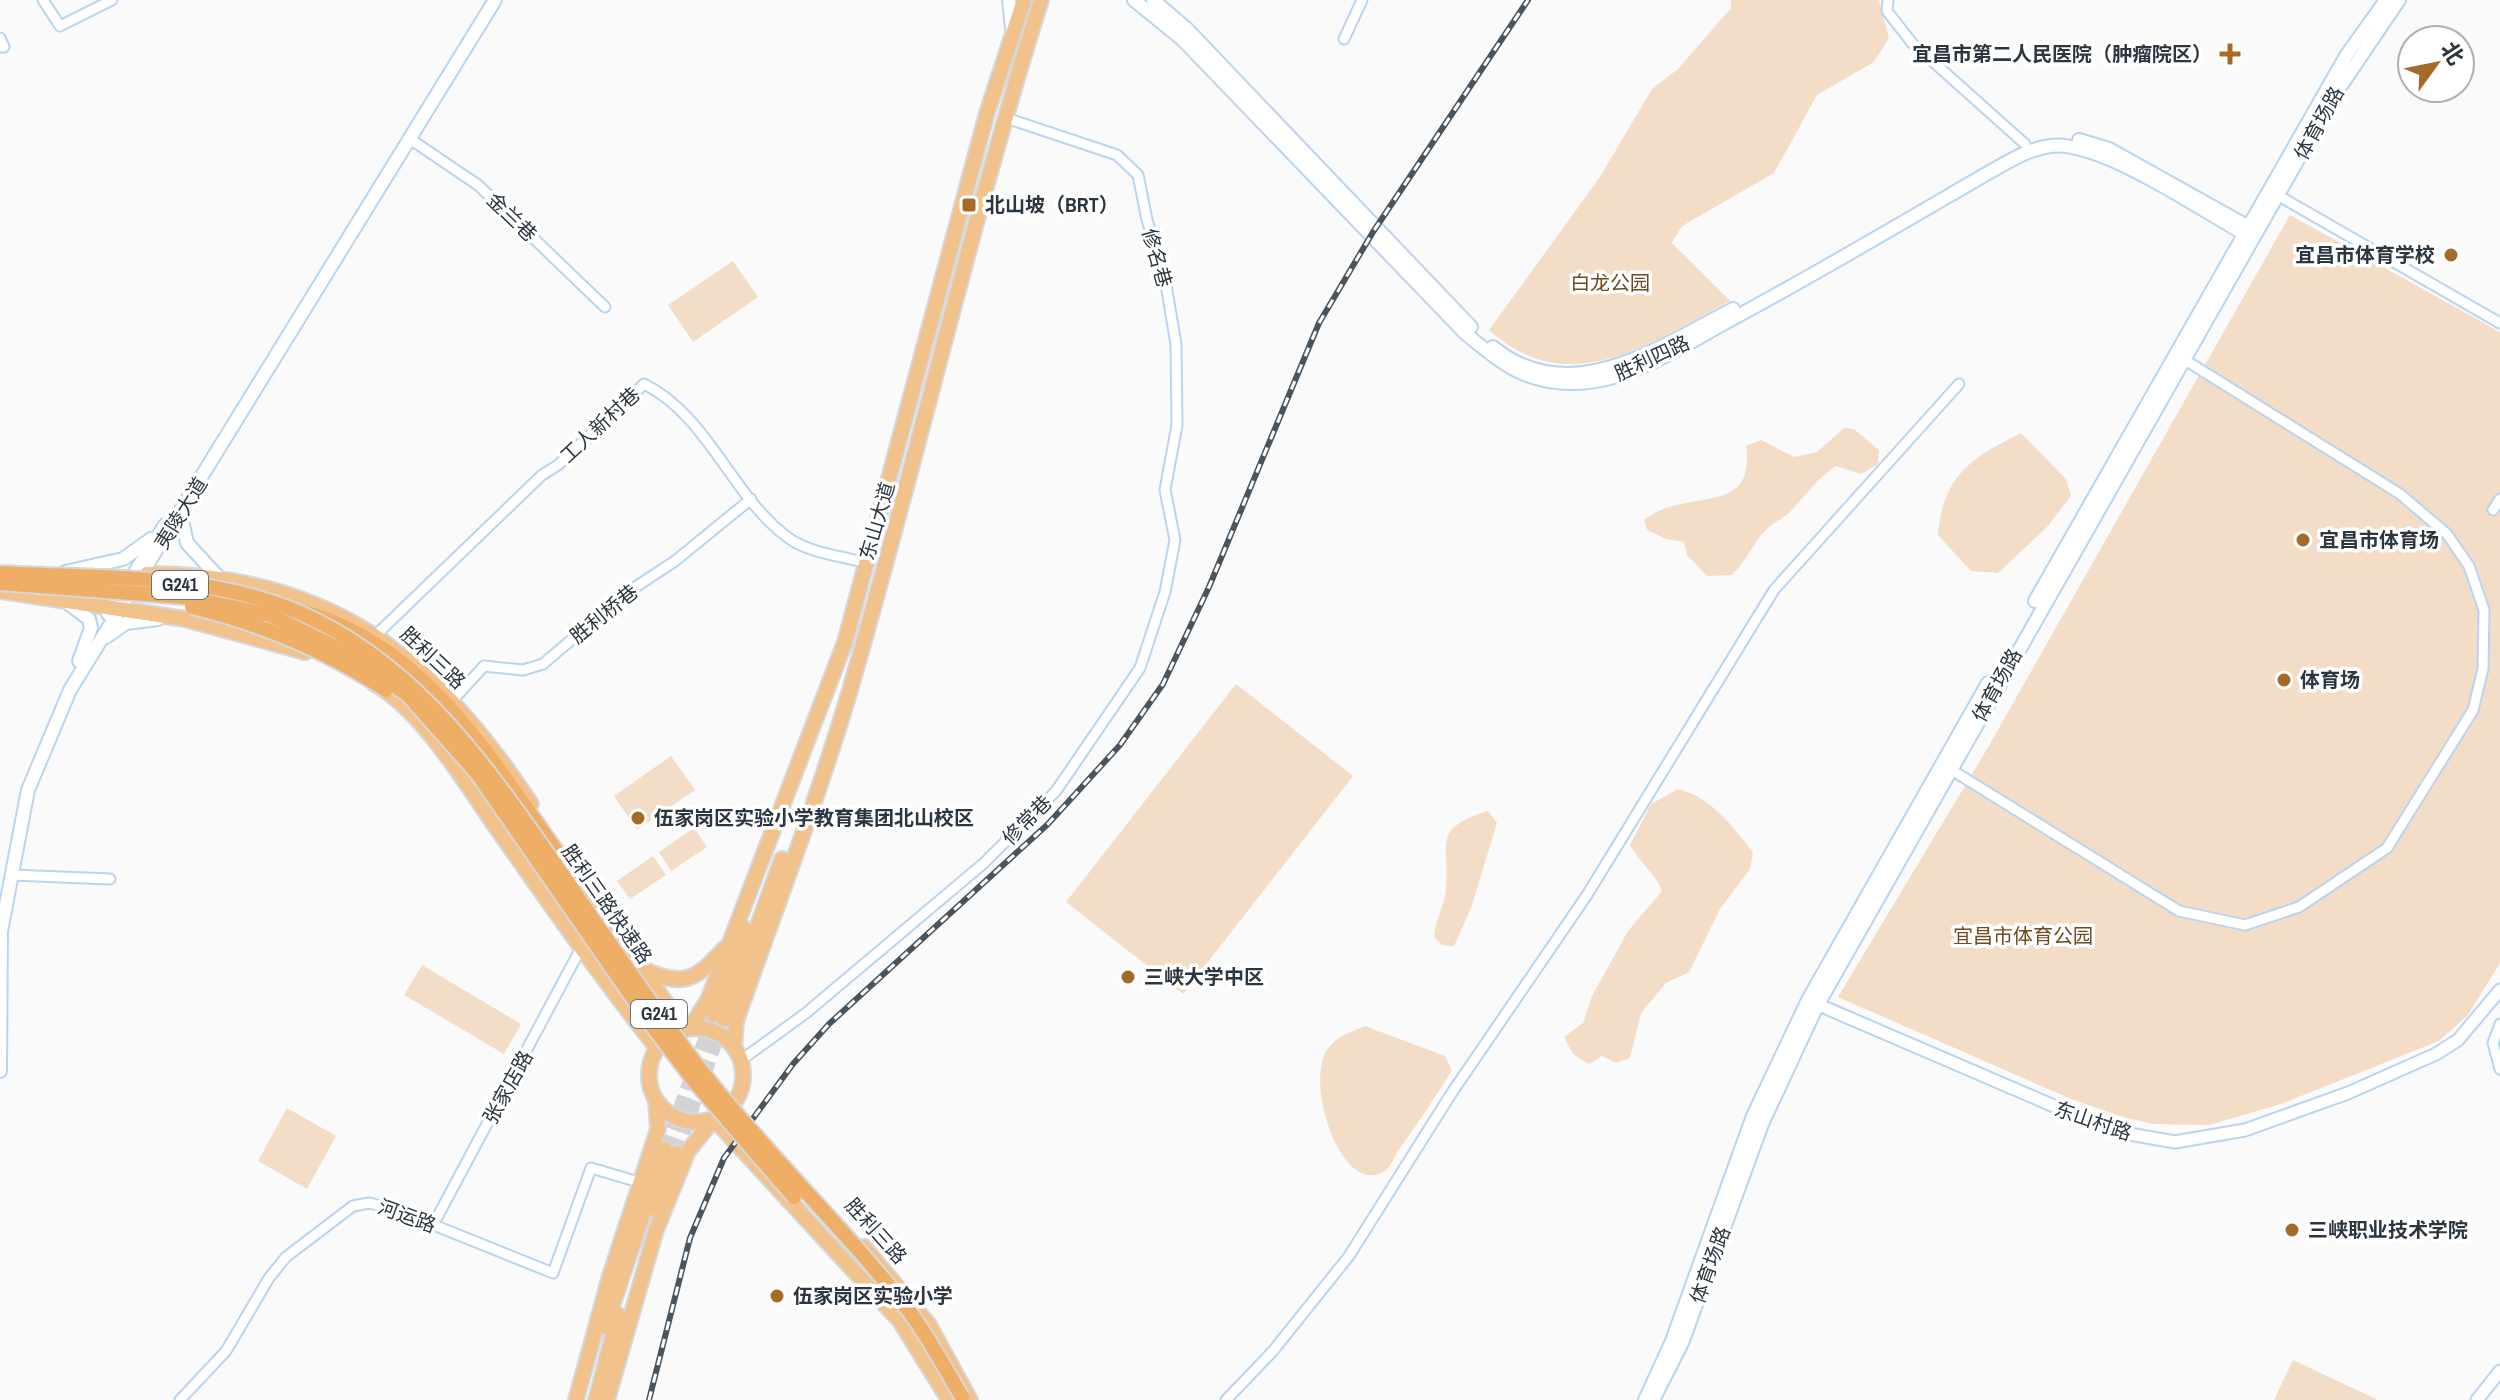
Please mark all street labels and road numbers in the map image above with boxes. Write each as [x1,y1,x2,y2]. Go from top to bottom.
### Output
street label: 体育场路 [2287,81,2350,164]
street label: 金兰巷 [481,186,543,247]
street label: 修名巷 [1136,225,1179,290]
street label: 胜利四路 [1610,328,1694,387]
street label: 工人新村巷 [554,381,645,469]
street label: 夷陵大道 [148,472,213,554]
street label: 东山大道 [853,479,901,563]
road number: G241 [152,571,208,599]
street label: 胜利桥巷 [564,578,643,649]
street label: 胜利三路 [395,620,472,695]
street label: 体育场路 [1965,643,2028,726]
street label: 修常巷 [996,789,1057,850]
street label: 胜利三路快速路 [556,839,659,969]
road number: G241 [631,1000,687,1028]
street label: 张家店路 [476,1045,539,1128]
street label: 东山村路 [2051,1095,2135,1146]
street label: 胜利三路 [840,1192,913,1269]
street label: 河运路 [374,1193,440,1238]
street label: 体育场路 [1683,1223,1736,1307]

